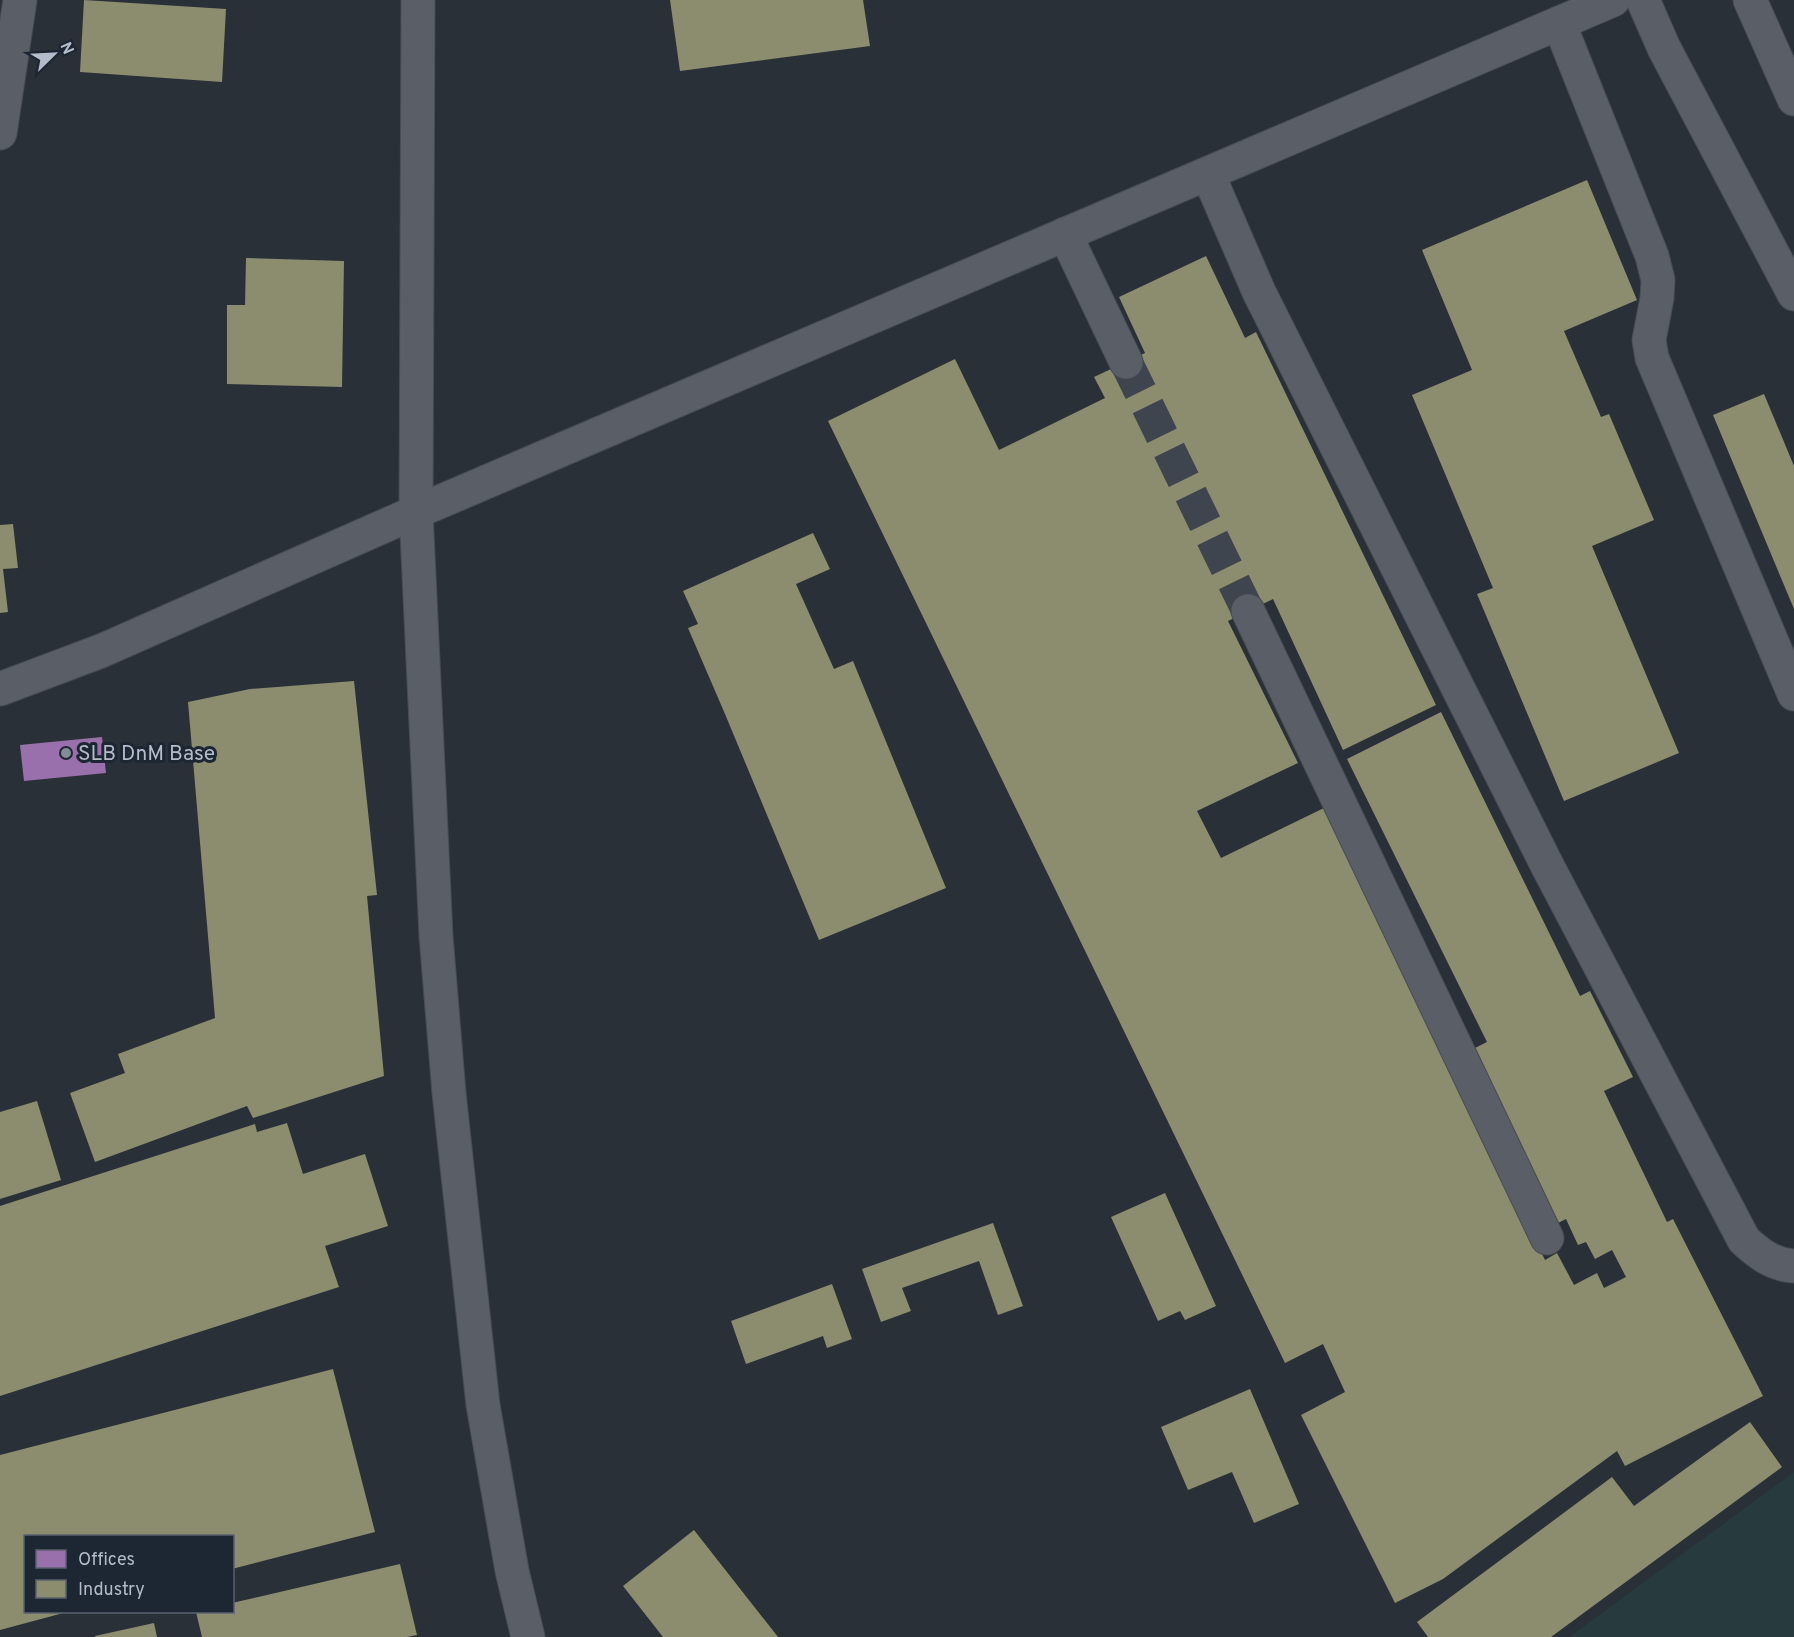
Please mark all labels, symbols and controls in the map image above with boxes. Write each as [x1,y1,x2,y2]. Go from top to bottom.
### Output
north arrow [24,24,84,84]
text: N [54,39,77,58]
place label: SLB DnM Base [78,741,215,768]
marker: SLB DnM Base [59,746,73,760]
legend [24,1535,234,1613]
text: Offices [78,1549,135,1572]
text: Industry [78,1579,145,1602]

